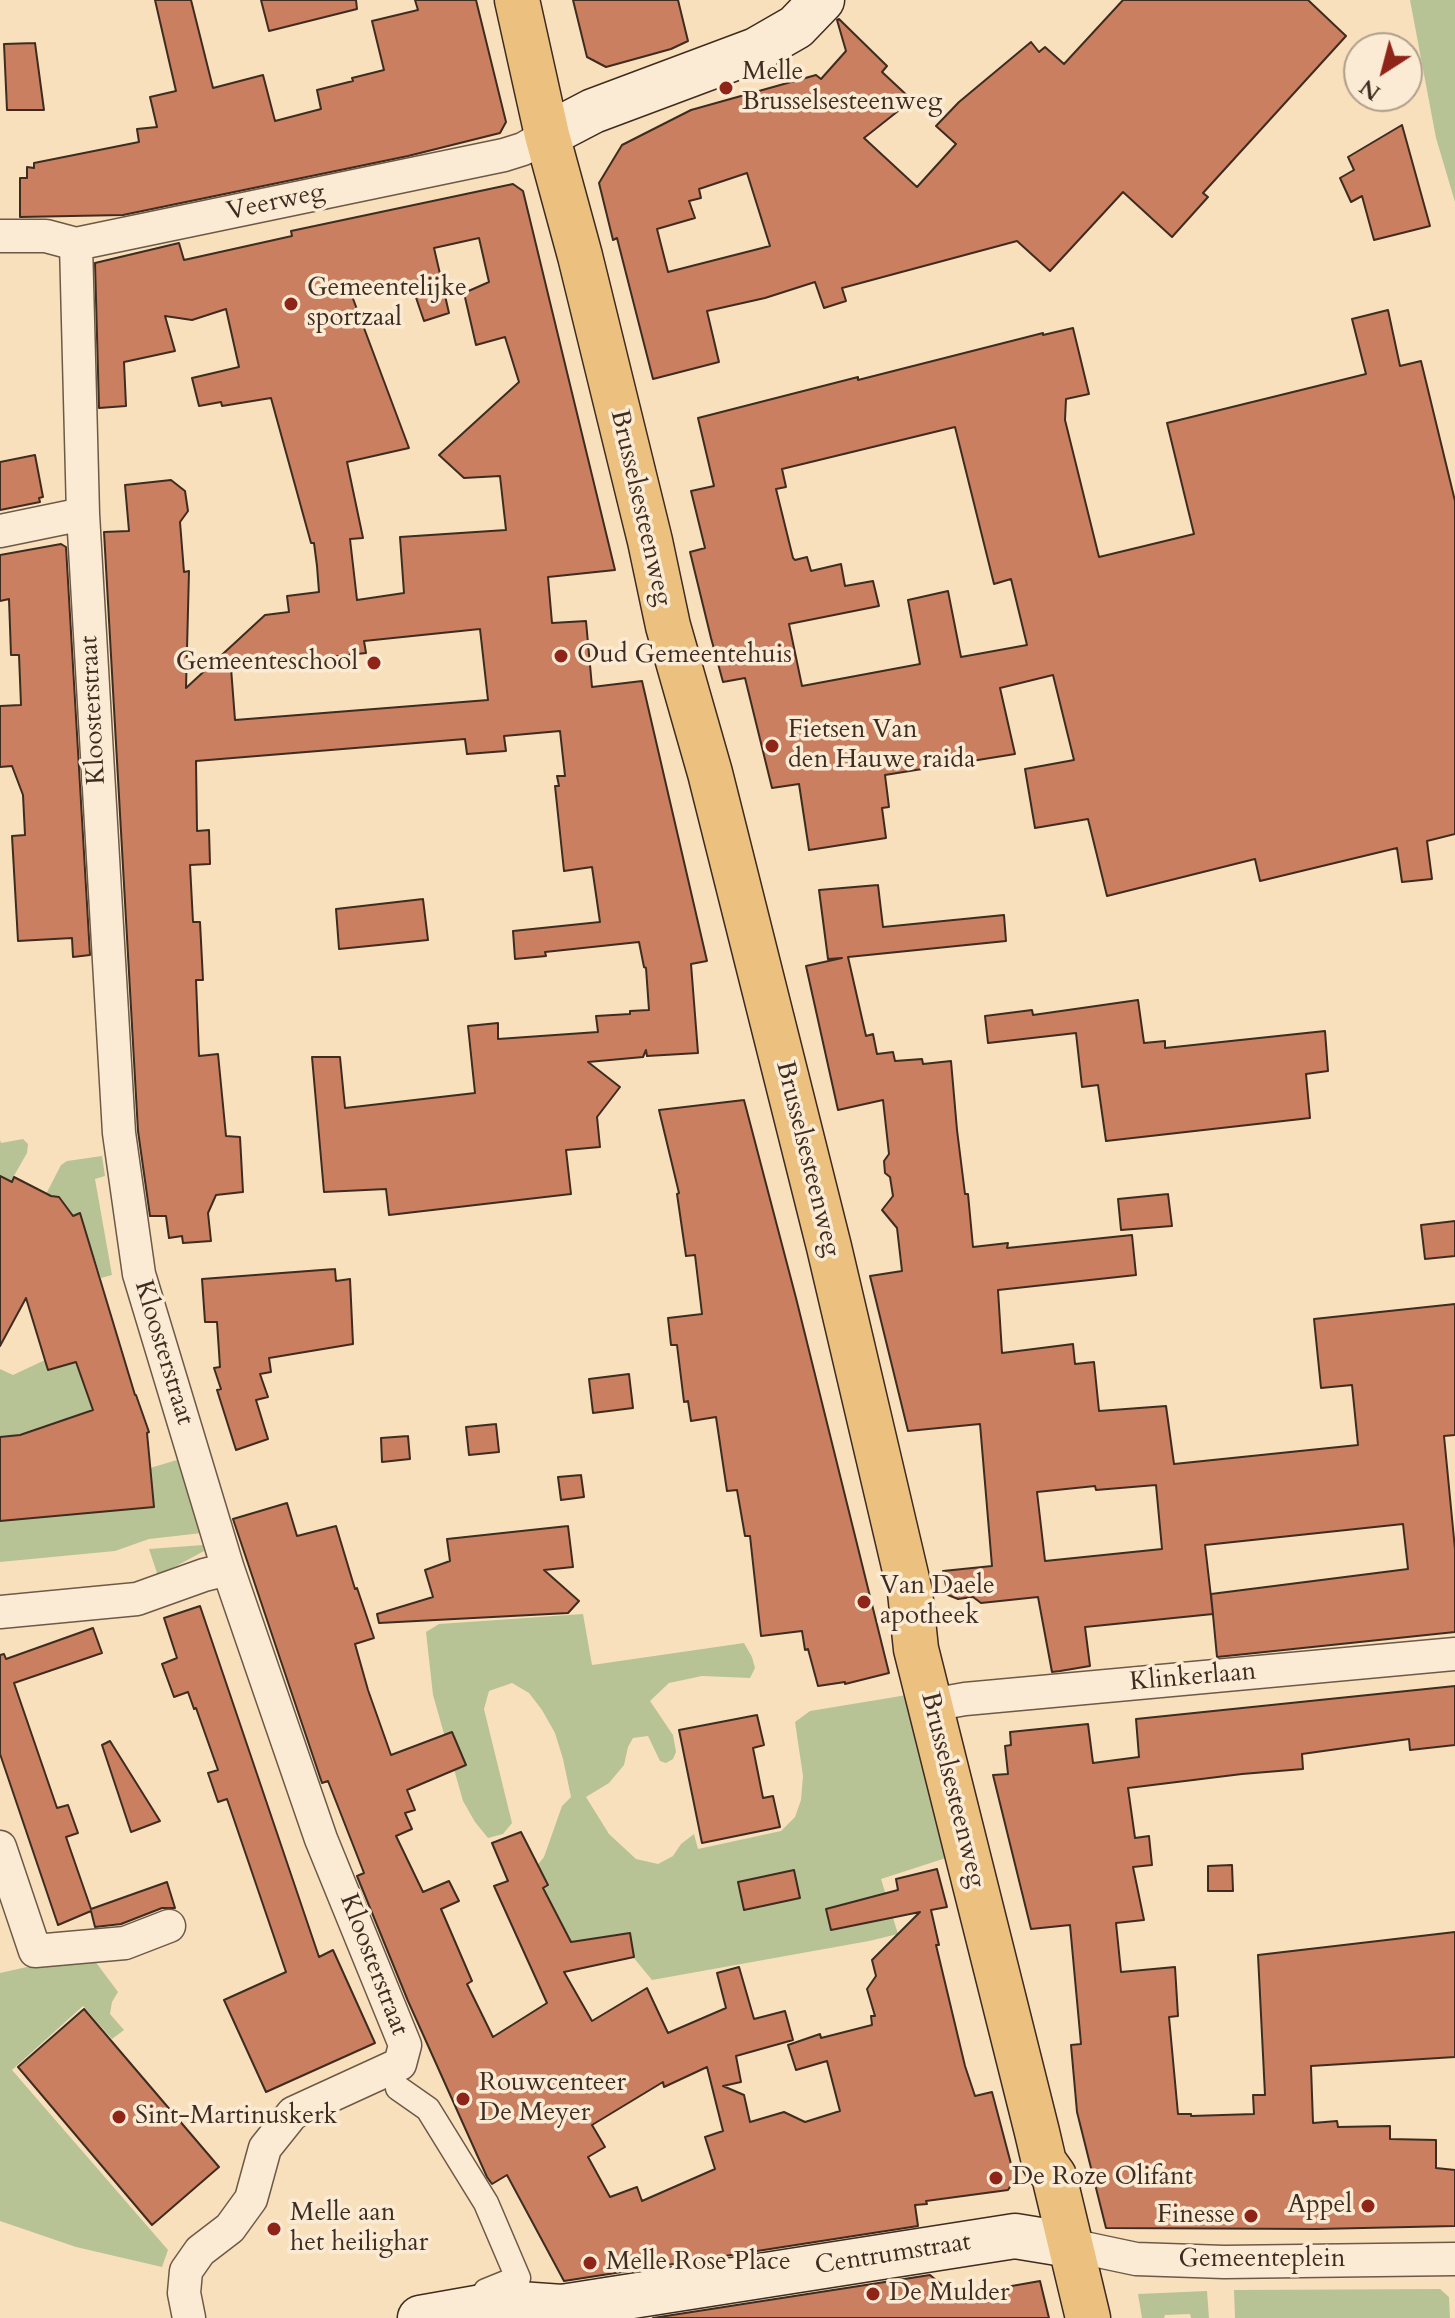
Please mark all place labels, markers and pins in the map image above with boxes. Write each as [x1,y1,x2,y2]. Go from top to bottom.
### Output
place label: Melle Brusselsesteenweg [742,57,942,118]
marker: Melle Brusselsesteenweg [717,79,735,97]
place label: Gemeentelijke sportzaal [307,273,467,334]
marker: Gemeentelijke sportzaal [282,295,300,313]
place label: Oud Gemeentehuis [577,640,792,672]
place label: Gemeenteschool [176,647,358,679]
marker: Oud Gemeentehuis [552,647,570,665]
marker: Gemeenteschool [365,654,383,672]
place label: Fietsen Van den Hauwe raida [788,715,975,776]
marker: Fietsen Van den Hauwe raida [763,737,781,755]
place label: Van Daele apotheek [880,1571,995,1632]
marker: Van Daele apotheek [855,1593,873,1611]
place label: Rouwcenteer De Meyer [479,2068,626,2130]
marker: Rouwcenteer De Meyer [454,2090,472,2108]
place label: Sint-Martinuskerk [135,2101,338,2133]
marker: Sint-Martinuskerk [110,2108,128,2126]
place label: De Roze Olifant [1012,2162,1193,2194]
marker: De Roze Olifant [987,2169,1005,2187]
place label: Appel [1287,2190,1352,2222]
marker: Appel [1359,2197,1377,2215]
place label: Melle aan het heilighar [290,2198,428,2260]
place label: Finesse [1157,2200,1235,2232]
marker: Finesse [1242,2207,1260,2225]
marker: Melle aan het heilighar [265,2220,283,2238]
place label: Melle Rose Place [606,2247,791,2279]
marker: Melle Rose Place [581,2254,599,2272]
place label: De Mulder [889,2278,1009,2310]
marker: De Mulder [864,2285,882,2303]

